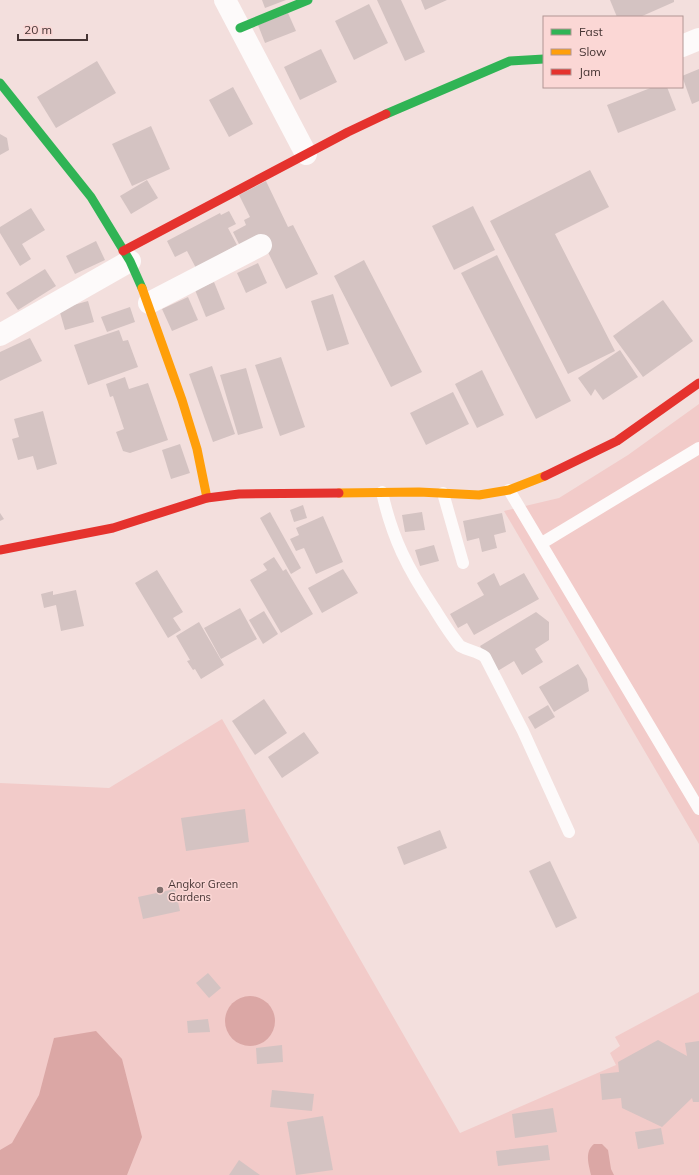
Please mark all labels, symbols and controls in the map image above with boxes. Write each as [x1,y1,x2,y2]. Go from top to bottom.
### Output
scale bar [18,16,87,42]
legend [543,16,683,88]
text: 20 m [24,22,52,37]
text: Fast [579,24,603,39]
text: Slow [579,44,607,59]
text: Jam [579,64,601,79]
place label: Angkor Green Gardens [168,877,238,904]
marker: Angkor Green Gardens [155,885,165,895]

